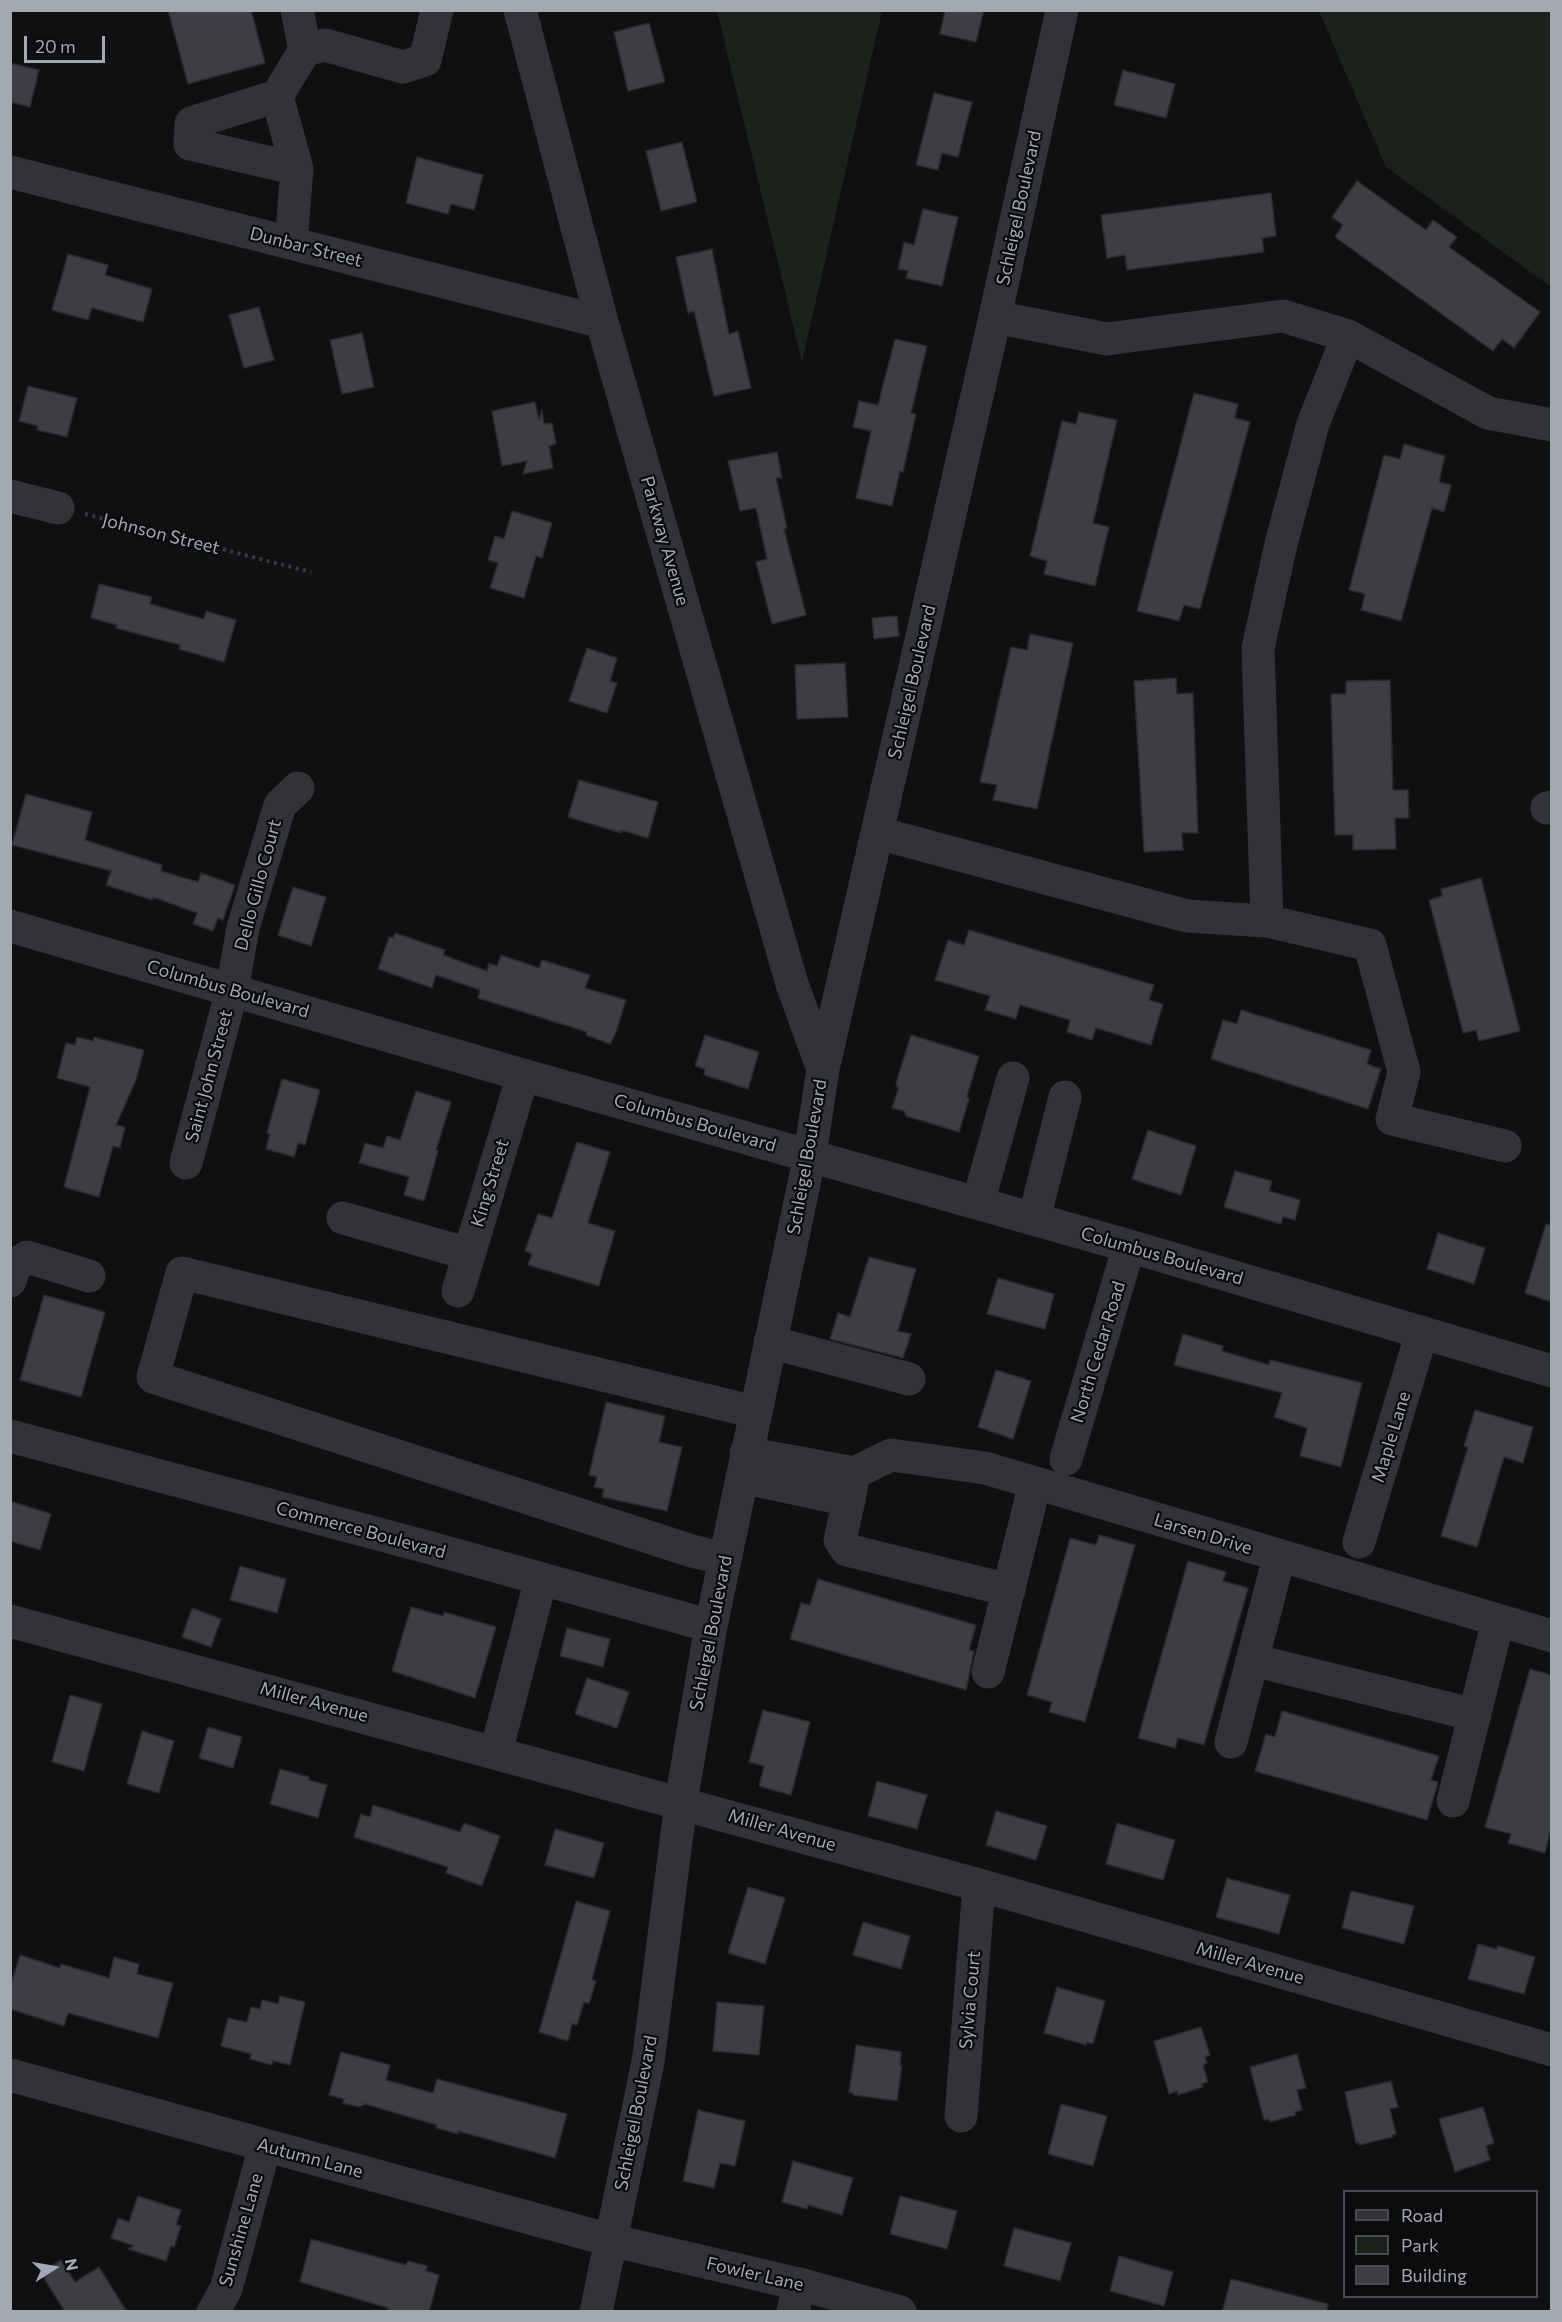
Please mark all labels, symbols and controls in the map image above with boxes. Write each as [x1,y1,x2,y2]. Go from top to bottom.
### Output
scale bar [27,24,108,62]
text: 20 m [35,35,76,57]
street label: Schleigel Boulevard [992,129,1046,287]
street label: Dunbar Street [247,223,365,271]
street label: Parkway Avenue [636,474,694,608]
street label: Johnson Street [100,509,222,559]
street label: Schleigel Boulevard [884,603,940,761]
street label: Dello Gillo Court [230,817,286,953]
street label: Columbus Boulevard [144,955,312,1023]
street label: Saint John Street [181,1007,237,1145]
street label: Schleigel Boulevard [783,1078,831,1236]
street label: Columbus Boulevard [611,1089,779,1157]
street label: King Street [466,1136,514,1230]
street label: Columbus Boulevard [1078,1222,1246,1290]
street label: North Cedar Road [1066,1279,1130,1425]
street label: Maple Lane [1367,1389,1415,1485]
street label: Commerce Boulevard [274,1497,448,1563]
street label: Larsen Drive [1151,1509,1255,1559]
street label: Schleigel Boulevard [685,1554,737,1712]
street label: Miller Avenue [258,1677,370,1727]
street label: Miller Avenue [726,1804,838,1856]
street label: Miller Avenue [1194,1937,1306,1989]
street label: Sylvia Court [955,1950,985,2050]
street label: Schleigel Boulevard [610,2034,662,2192]
street label: Autumn Lane [255,2133,365,2183]
street label: Sunshine Lane [215,2171,267,2289]
legend [1343,2190,1538,2298]
text: Road [1401,2204,1443,2226]
text: Park [1401,2234,1439,2256]
north arrow [24,2238,84,2298]
street label: Fowler Lane [704,2252,806,2296]
text: N [62,2257,83,2272]
text: Building [1401,2264,1467,2286]

